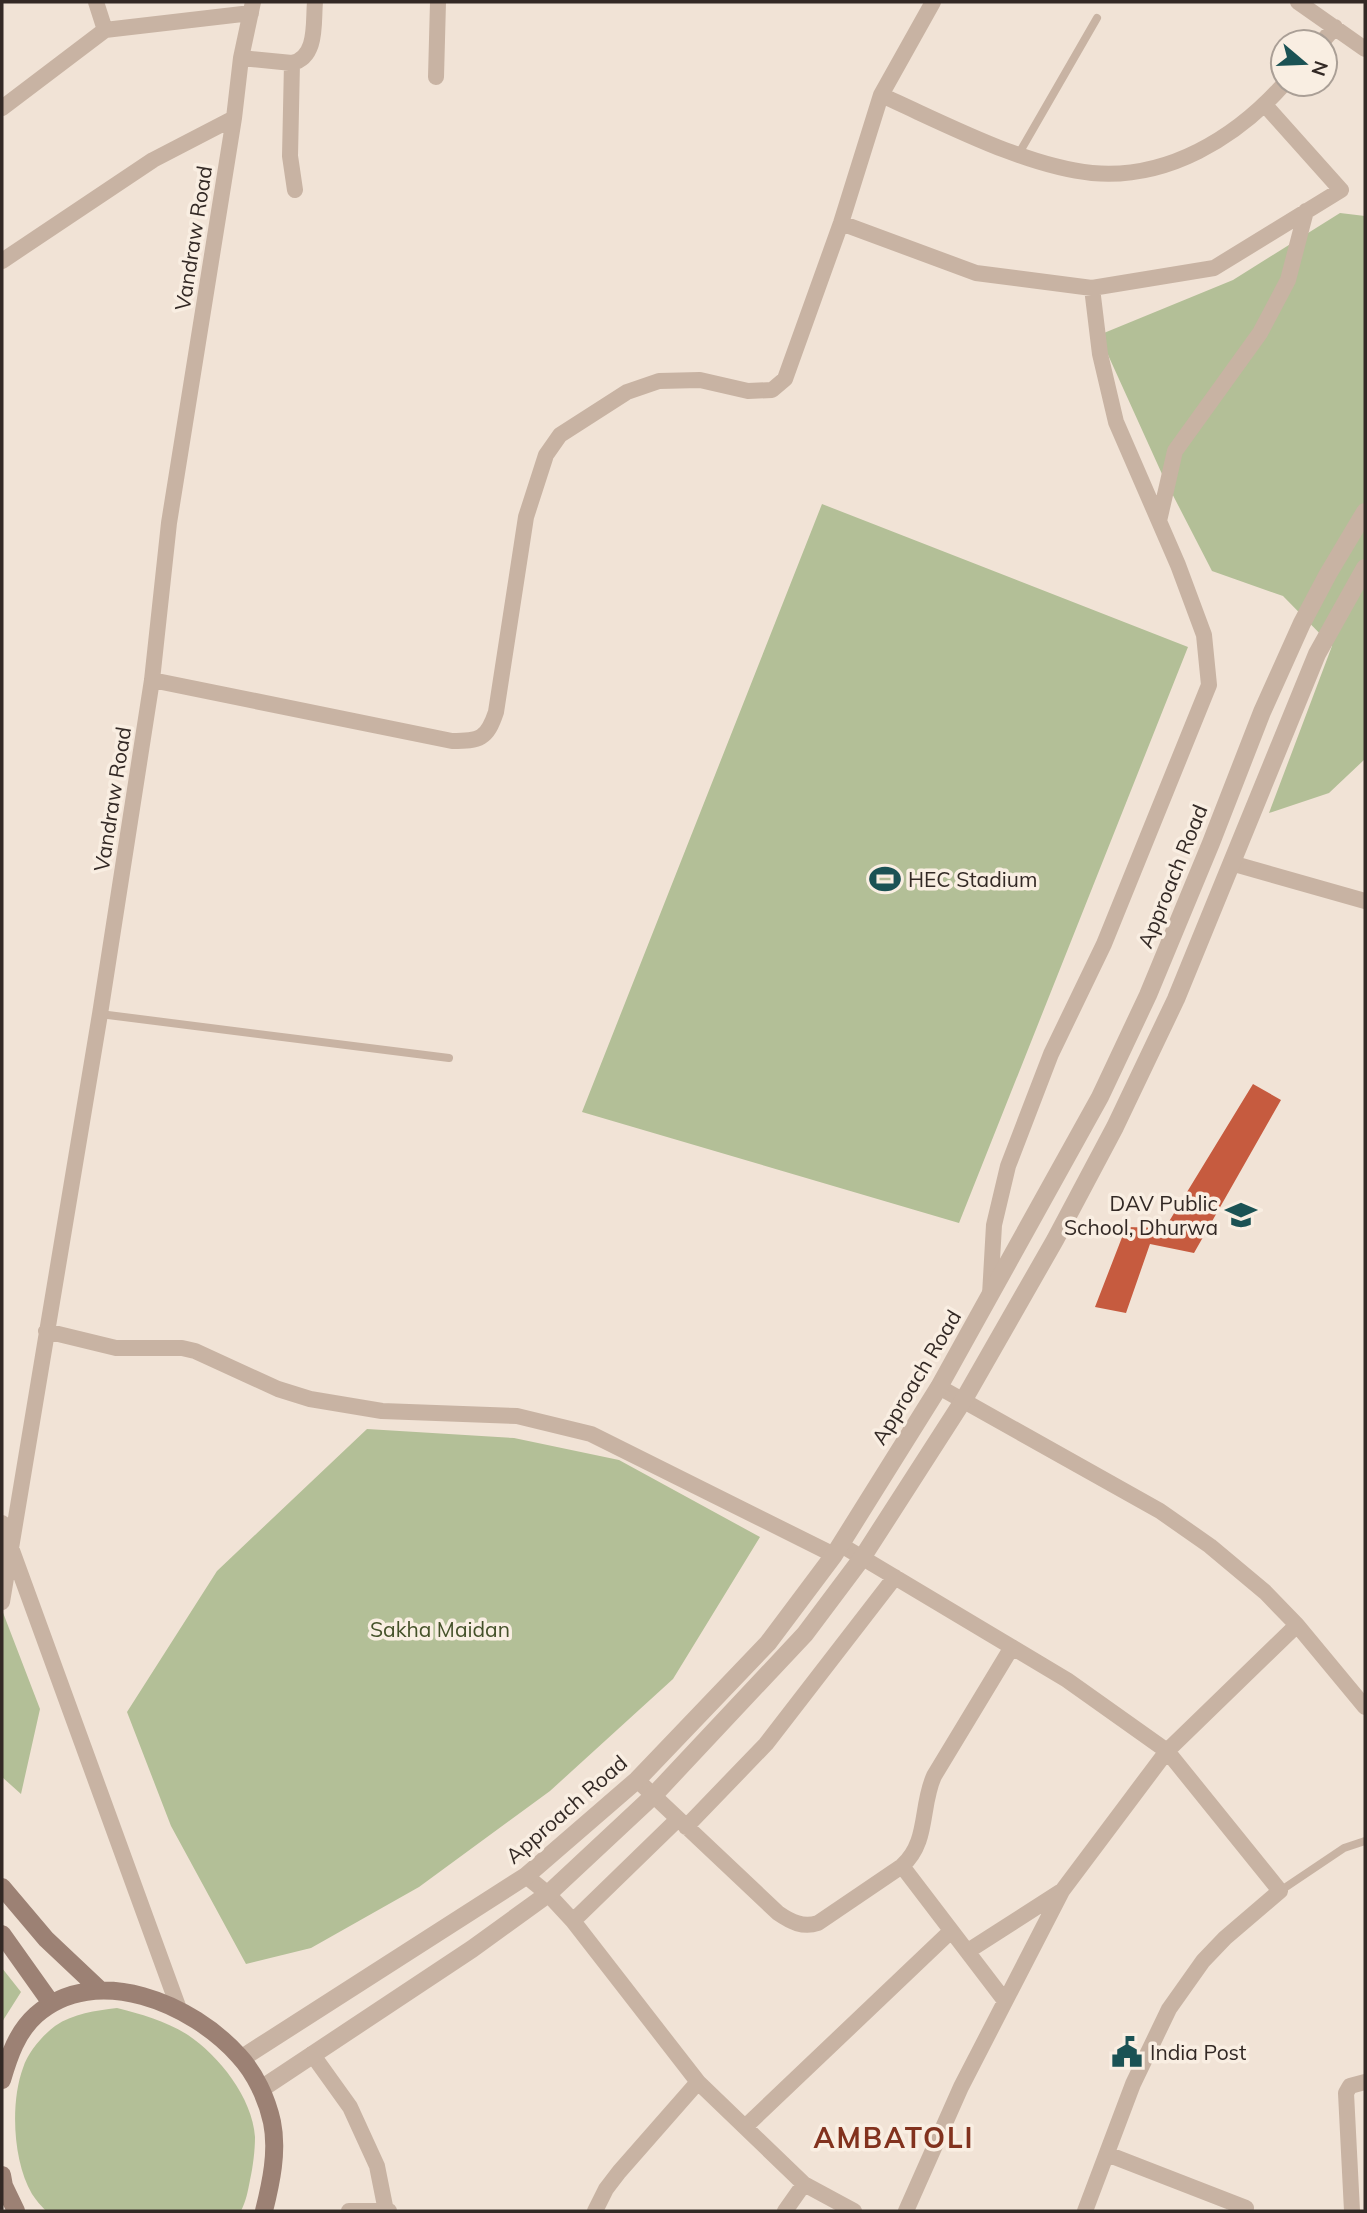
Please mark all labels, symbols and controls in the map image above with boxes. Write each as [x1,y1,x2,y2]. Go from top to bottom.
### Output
north arrow [1269,28,1339,98]
text: N [1306,58,1334,79]
street label: Vandraw Road [169,164,217,312]
street label: Vandraw Road [88,725,136,873]
street label: Approach Road [1131,800,1213,952]
sports icon: HEC Stadium [868,862,902,896]
place label: HEC Stadium [908,866,1037,892]
place label: DAV Public School, Dhurwa [1064,1190,1218,1240]
school or university icon: DAV Public School, Dhurwa [1224,1198,1258,1232]
street label: Approach Road [866,1305,966,1449]
park label: Sakha Maidan [370,1616,510,1642]
street label: Approach Road [500,1749,632,1869]
public building icon: India Post [1110,2035,1144,2069]
place label: India Post [1150,2039,1246,2065]
district label: AMBATOLI [813,2120,975,2155]

